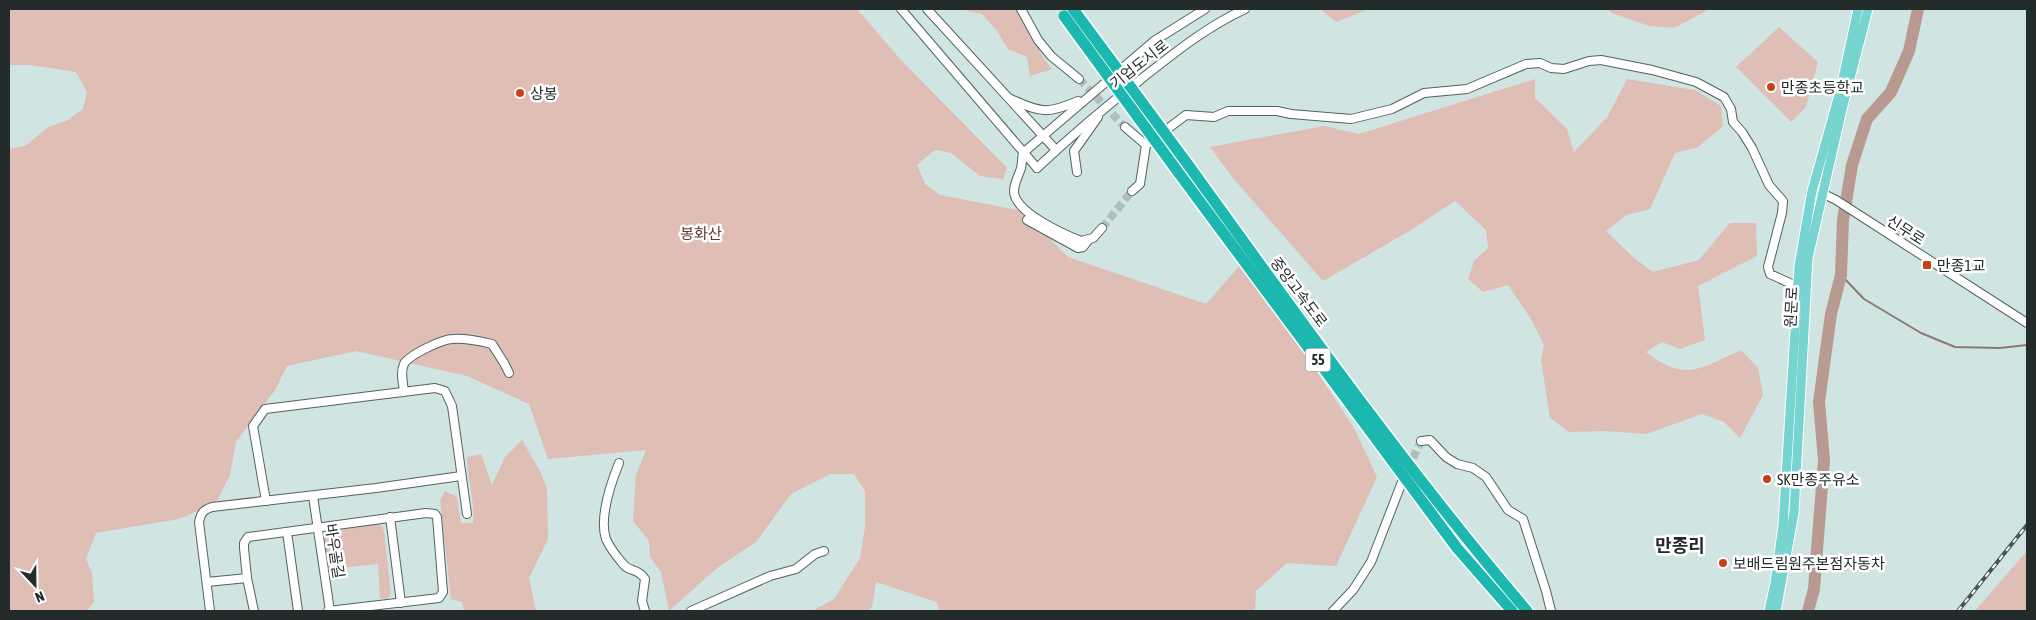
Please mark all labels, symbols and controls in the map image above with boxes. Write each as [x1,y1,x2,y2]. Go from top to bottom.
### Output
street label: 기업도시로 [1107,36,1171,92]
place label: 만종초등학교 [1781,79,1864,96]
marker: 만종초등학교 [1765,81,1777,93]
place label: 상봉 [530,85,558,102]
marker: 상봉 [514,87,526,99]
street label: 신무로 [1884,212,1928,248]
park label: 봉화산 [680,225,722,242]
street label: 중앙고속도로 [1267,254,1331,330]
place label: 만종1교 [1937,257,1985,274]
marker: 만종1교 [1921,259,1933,271]
street label: 원문로 [1781,286,1801,328]
road number: 55 [1306,348,1330,372]
place label: SK만종주유소 [1777,471,1860,488]
marker: SK만종주유소 [1761,473,1773,485]
street label: 바우골길 [322,522,348,580]
district label: 만종리 [1655,535,1705,556]
place label: 보배드림원주본점자동차 [1733,555,1885,572]
marker: 보배드림원주본점자동차 [1717,557,1729,569]
north arrow [10,560,60,610]
text: N [33,588,47,606]

